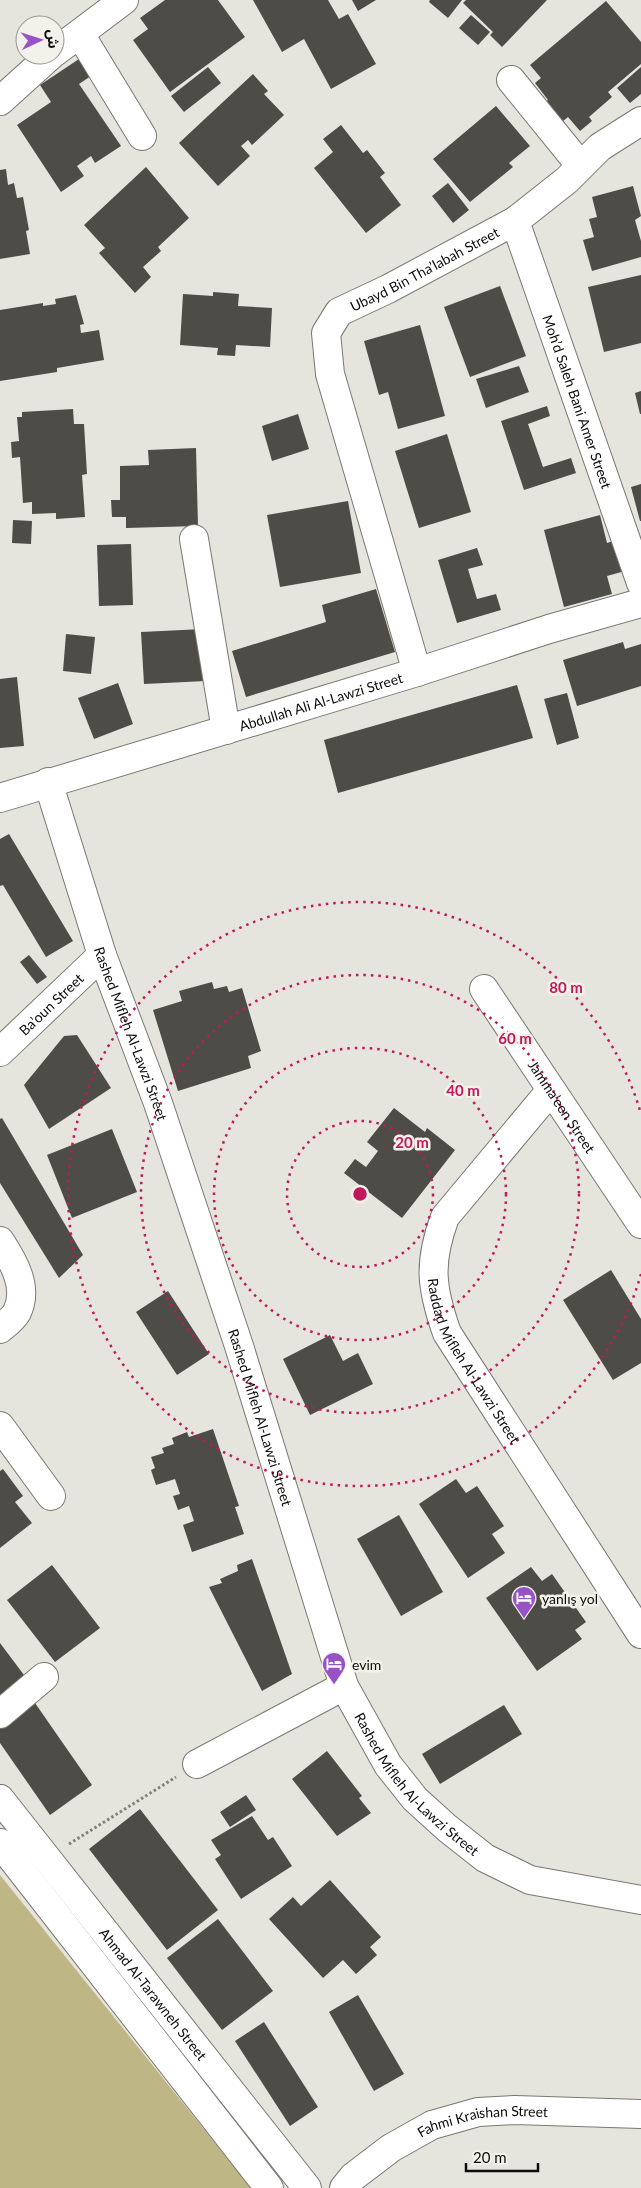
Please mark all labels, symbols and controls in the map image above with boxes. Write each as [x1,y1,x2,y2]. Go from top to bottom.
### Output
north arrow [15,15,65,65]
text: ش [44,29,63,49]
street label: Ubayd Bin Tha’labah Street [347,223,502,314]
street label: Moh’d Saleh Bani Amer Street [540,312,616,490]
street label: Abdullah Ali Al-Lawzi Street [237,668,405,734]
street label: Rashed Mifleh Al-Lawzi Street [91,944,172,1123]
street label: Ba’oun Street [15,969,86,1038]
text: 80 m [549,978,583,996]
text: 60 m [498,1029,532,1047]
street label: Jamma’een Street [525,1057,599,1156]
text: 40 m [446,1081,480,1099]
text: 20 m [395,1133,429,1151]
centre of rings [351,1185,369,1203]
street label: Raddad Mifleh Al-Lawzi Street [425,1277,524,1446]
street label: Rashed Mifleh Al-Lawzi Street [225,1326,296,1508]
hotel icon: yanlış yol [511,1585,537,1619]
place label: yanlış yol [542,1590,598,1607]
hotel icon: evim [321,1651,347,1685]
place label: evim [352,1656,381,1673]
street label: Rashed Mifleh Al-Lawzi Street [352,1709,483,1859]
street label: Ahmad Al-Tarawneh Street [96,1924,211,2063]
street label: Fahmi Kraishan Street [414,2101,548,2140]
scale bar [466,2140,538,2172]
text: 20 m [473,2148,507,2166]

